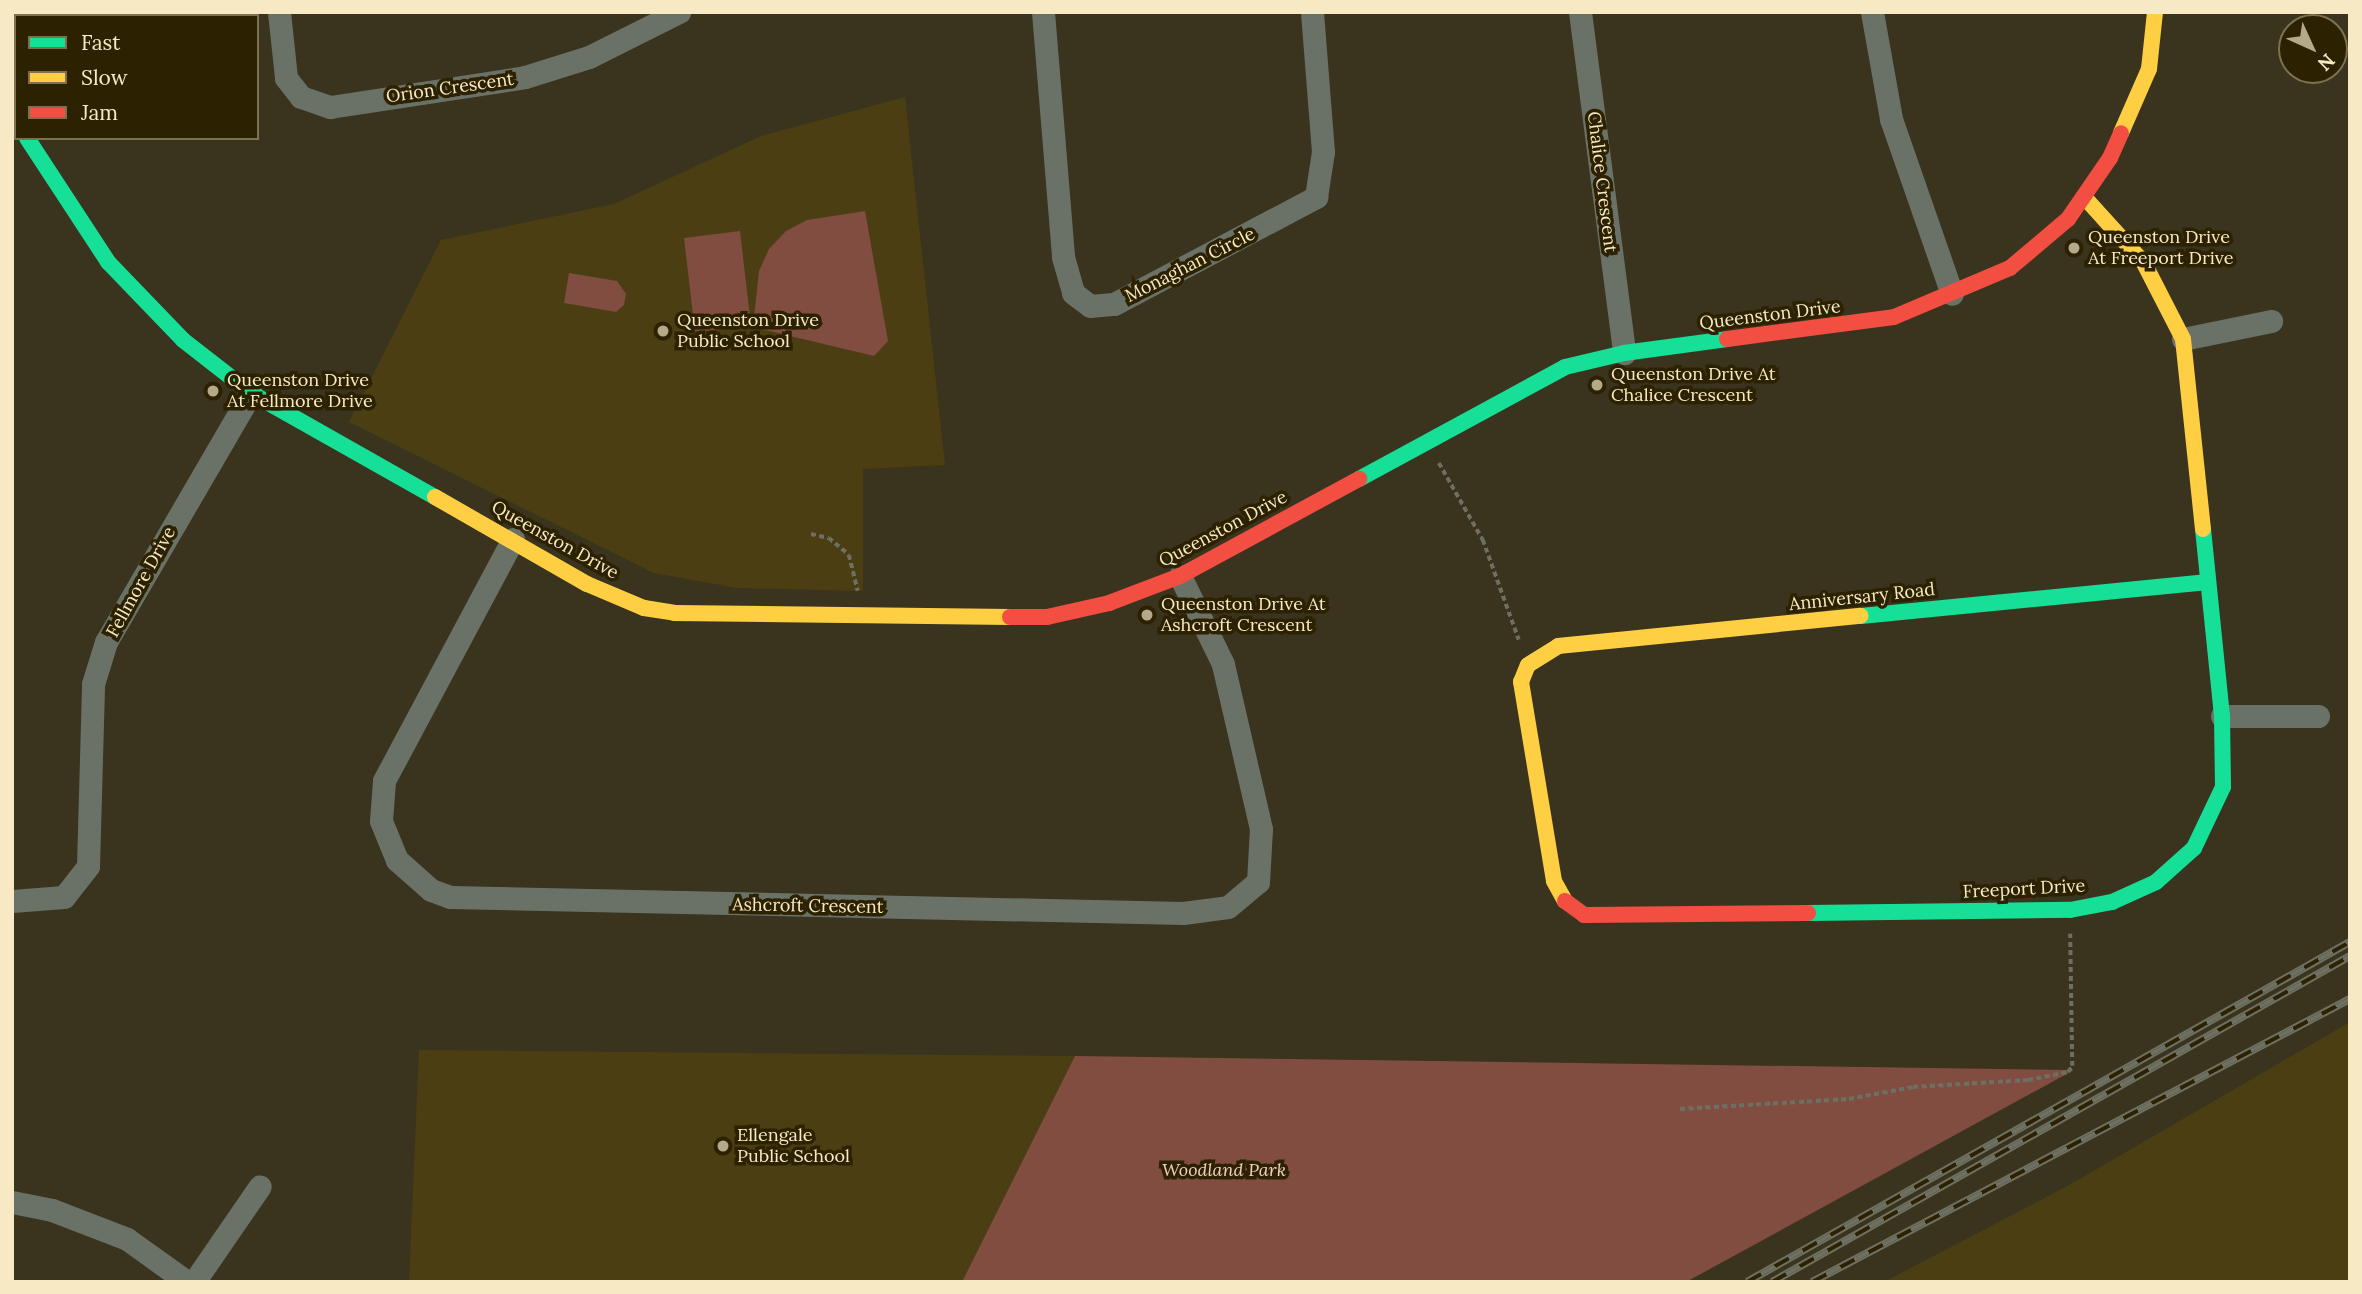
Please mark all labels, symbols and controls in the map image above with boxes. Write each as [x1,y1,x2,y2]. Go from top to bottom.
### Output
legend [14,14,259,140]
north arrow [2278,14,2348,84]
text: Fast [81,29,120,56]
text: N [2313,49,2340,76]
text: Slow [81,64,128,91]
street label: Orion Crescent [385,68,515,108]
text: Jam [81,99,118,126]
street label: Chalice Crescent [1583,110,1621,254]
street label: Monaghan Circle [1121,223,1259,307]
place label: Queenston Drive At Freeport Drive [2088,227,2234,270]
marker: Queenston Drive At Freeport Drive [2066,240,2082,256]
street label: Queenston Drive [1698,296,1842,334]
place label: Queenston Drive Public School [677,310,819,352]
marker: Queenston Drive Public School [655,323,671,339]
place label: Queenston Drive At Chalice Crescent [1611,364,1776,406]
place label: Queenston Drive At Fellmore Drive [227,370,373,412]
marker: Queenston Drive At Chalice Crescent [1589,377,1605,393]
marker: Queenston Drive At Fellmore Drive [205,383,221,399]
street label: Queenston Drive [1155,486,1291,572]
street label: Queenston Drive [488,496,622,584]
street label: Fellmore Drive [102,523,180,641]
street label: Anniversary Road [1788,579,1936,615]
place label: Queenston Drive At Ashcroft Crescent [1161,594,1326,636]
marker: Queenston Drive At Ashcroft Crescent [1139,607,1155,623]
street label: Freeport Drive [1962,875,2086,903]
street label: Ashcroft Crescent [732,894,884,918]
place label: Ellengale Public School [737,1125,850,1168]
marker: Ellengale Public School [715,1138,731,1154]
park label: Woodland Park [1162,1159,1286,1181]

